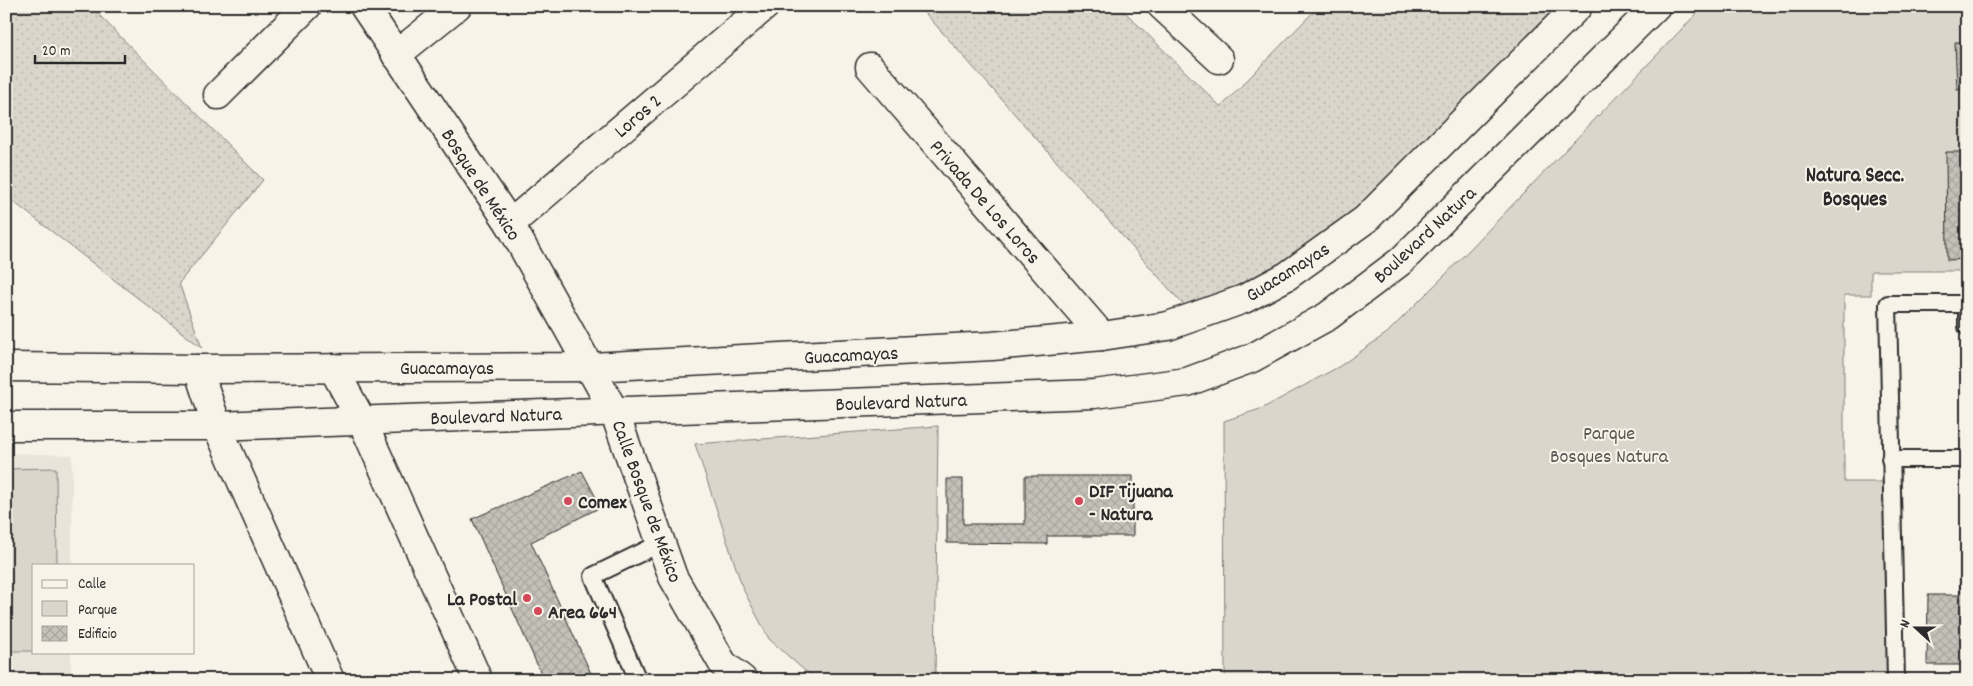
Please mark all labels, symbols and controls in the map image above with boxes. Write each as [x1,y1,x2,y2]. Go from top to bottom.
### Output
scale bar [35,32,125,64]
text: 20 m [42,41,70,63]
street label: Loros 2 [609,89,669,146]
street label: Bosque de México [433,124,526,247]
street label: Privada De Los Loros [922,135,1046,271]
district label: Natura Secc. Bosques [1806,162,1904,216]
street label: Boulevard Natura [1368,181,1484,291]
street label: Guacamayas [1241,237,1336,310]
street label: Guacamayas [803,341,899,373]
street label: Guacamayas [400,356,494,384]
street label: Boulevard Natura [835,388,968,420]
street label: Boulevard Natura [430,402,563,434]
street label: Calle Bosque de México [603,417,688,587]
park label: Parque Bosques Natura [1550,421,1669,472]
place label: DIF Tijuana - Natura [1089,479,1173,530]
place label: Comex [578,490,627,518]
marker: Comex [562,495,574,507]
marker: DIF Tijuana - Natura [1073,495,1085,507]
legend [32,564,195,654]
text: Calle [78,574,107,596]
place label: La Postal [447,587,517,615]
marker: La Postal [521,592,533,604]
text: Parque [78,600,118,622]
place label: Area 664 [548,600,617,628]
north arrow [1890,604,1940,654]
marker: Area 664 [532,605,544,617]
text: N [1895,617,1916,631]
text: Edificio [78,624,117,646]

